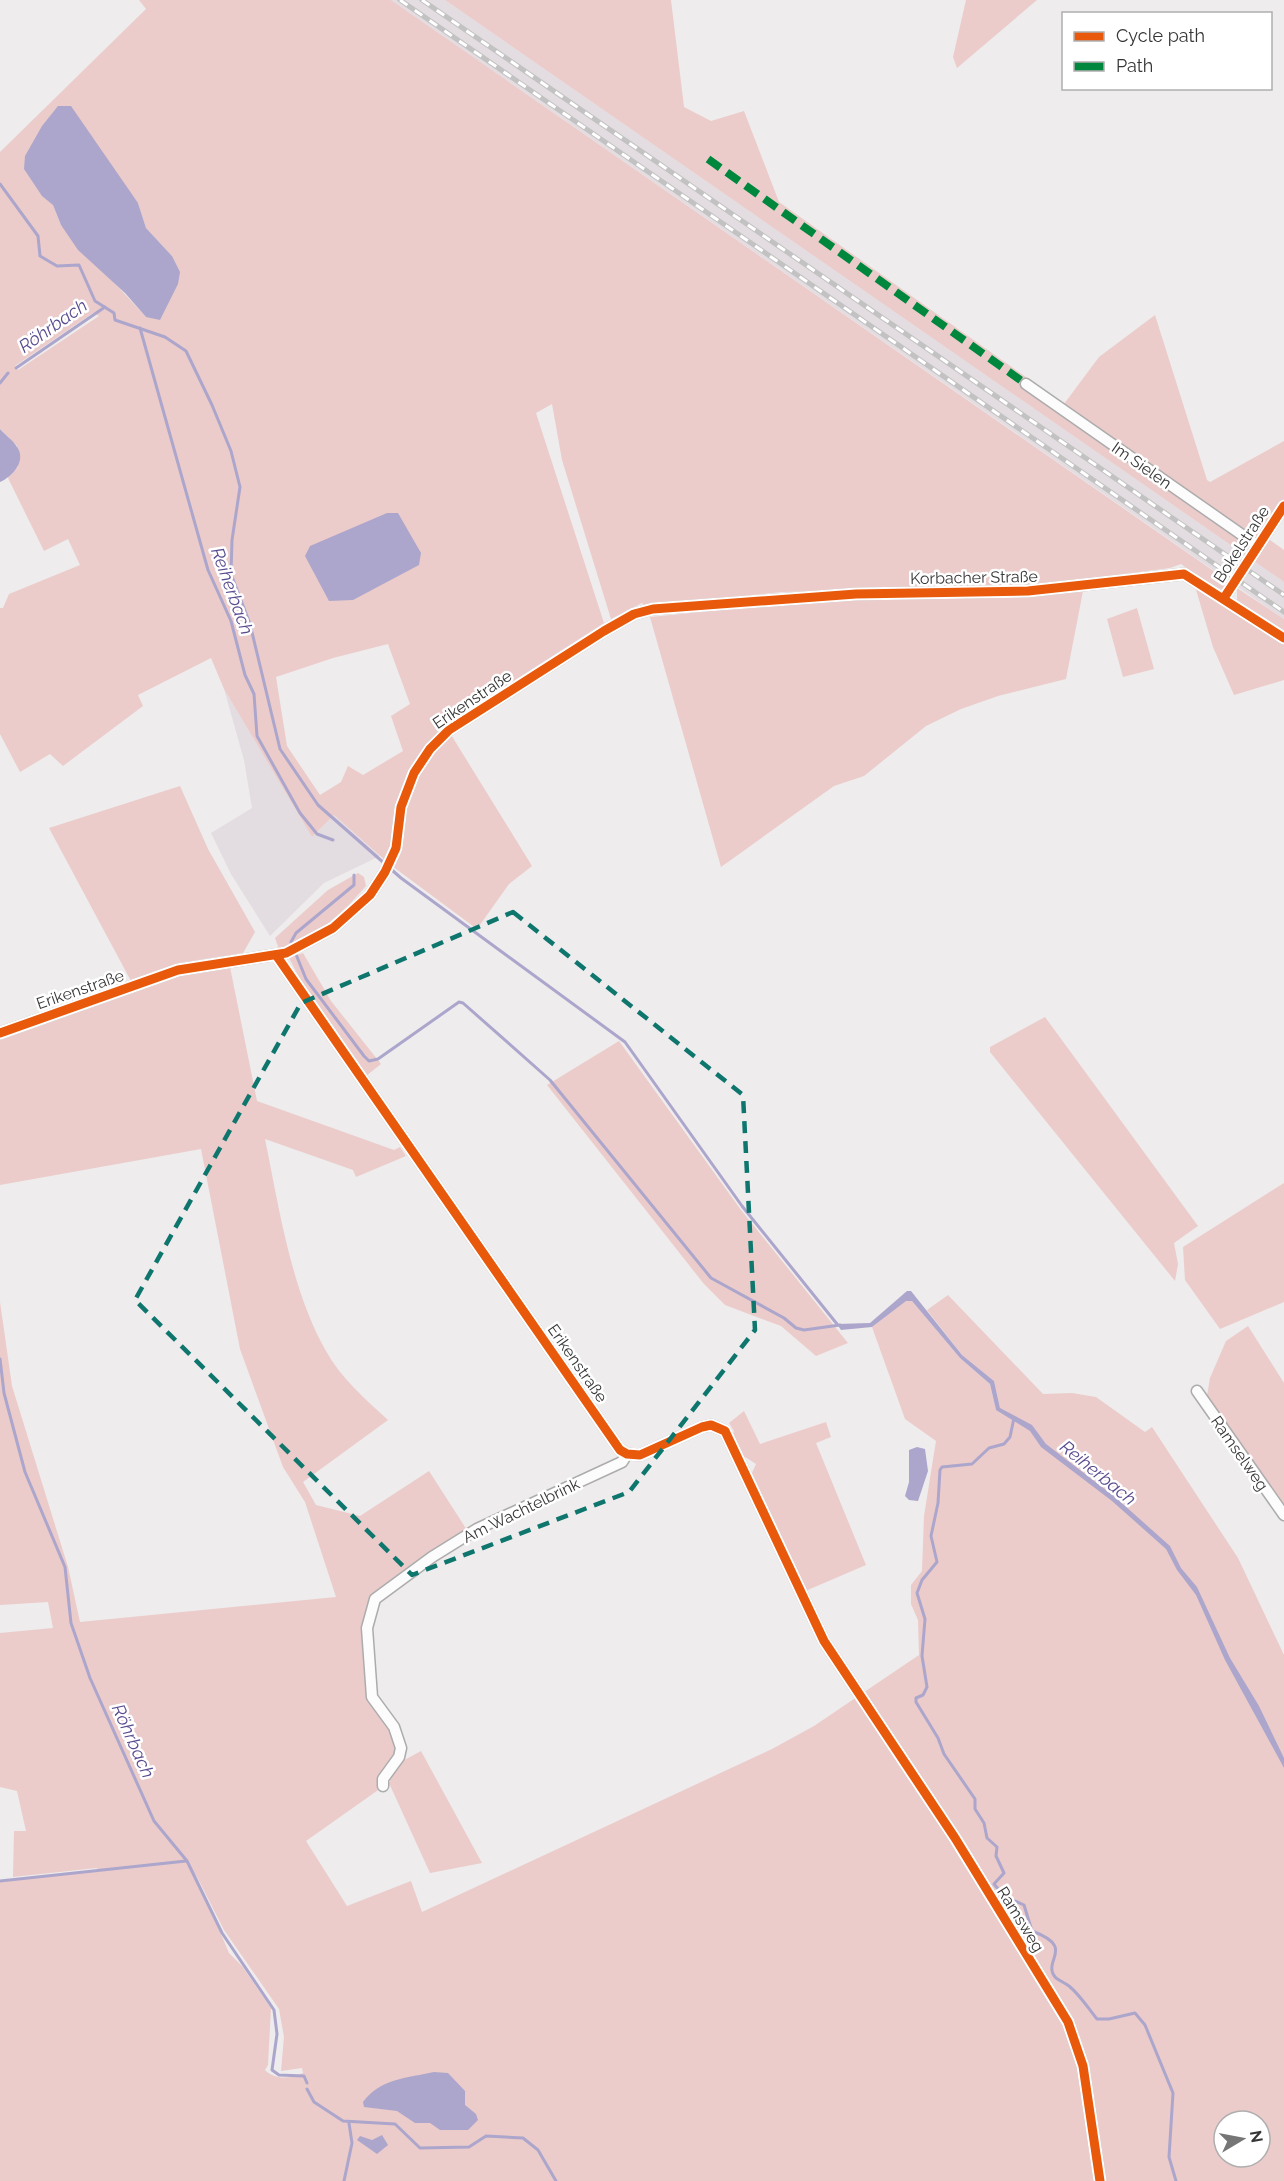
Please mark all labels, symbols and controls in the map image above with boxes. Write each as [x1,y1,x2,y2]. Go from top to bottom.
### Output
legend [1062,12,1272,90]
text: Cycle path [1116,25,1205,46]
text: Path [1116,55,1153,76]
water label: Röhrbach [15,294,91,357]
street label: Im Sielen [1108,438,1175,493]
street label: Bokelstraße [1210,502,1273,586]
water label: Reiherbach [207,544,258,637]
street label: Korbacher Straße [910,567,1038,588]
street label: Erikenstraße [429,666,515,733]
street label: Erikenstraße [34,966,126,1013]
street label: Erikenstraße [544,1321,612,1406]
street label: Ramselweg [1207,1412,1272,1494]
water label: Reiherbach [1056,1436,1140,1510]
street label: Am Wachtelbrink [460,1474,583,1547]
water label: Röhrbach [108,1701,159,1781]
street label: Ramsweg [993,1883,1048,1955]
north arrow [1212,2109,1272,2169]
text: N [1246,2129,1267,2144]

